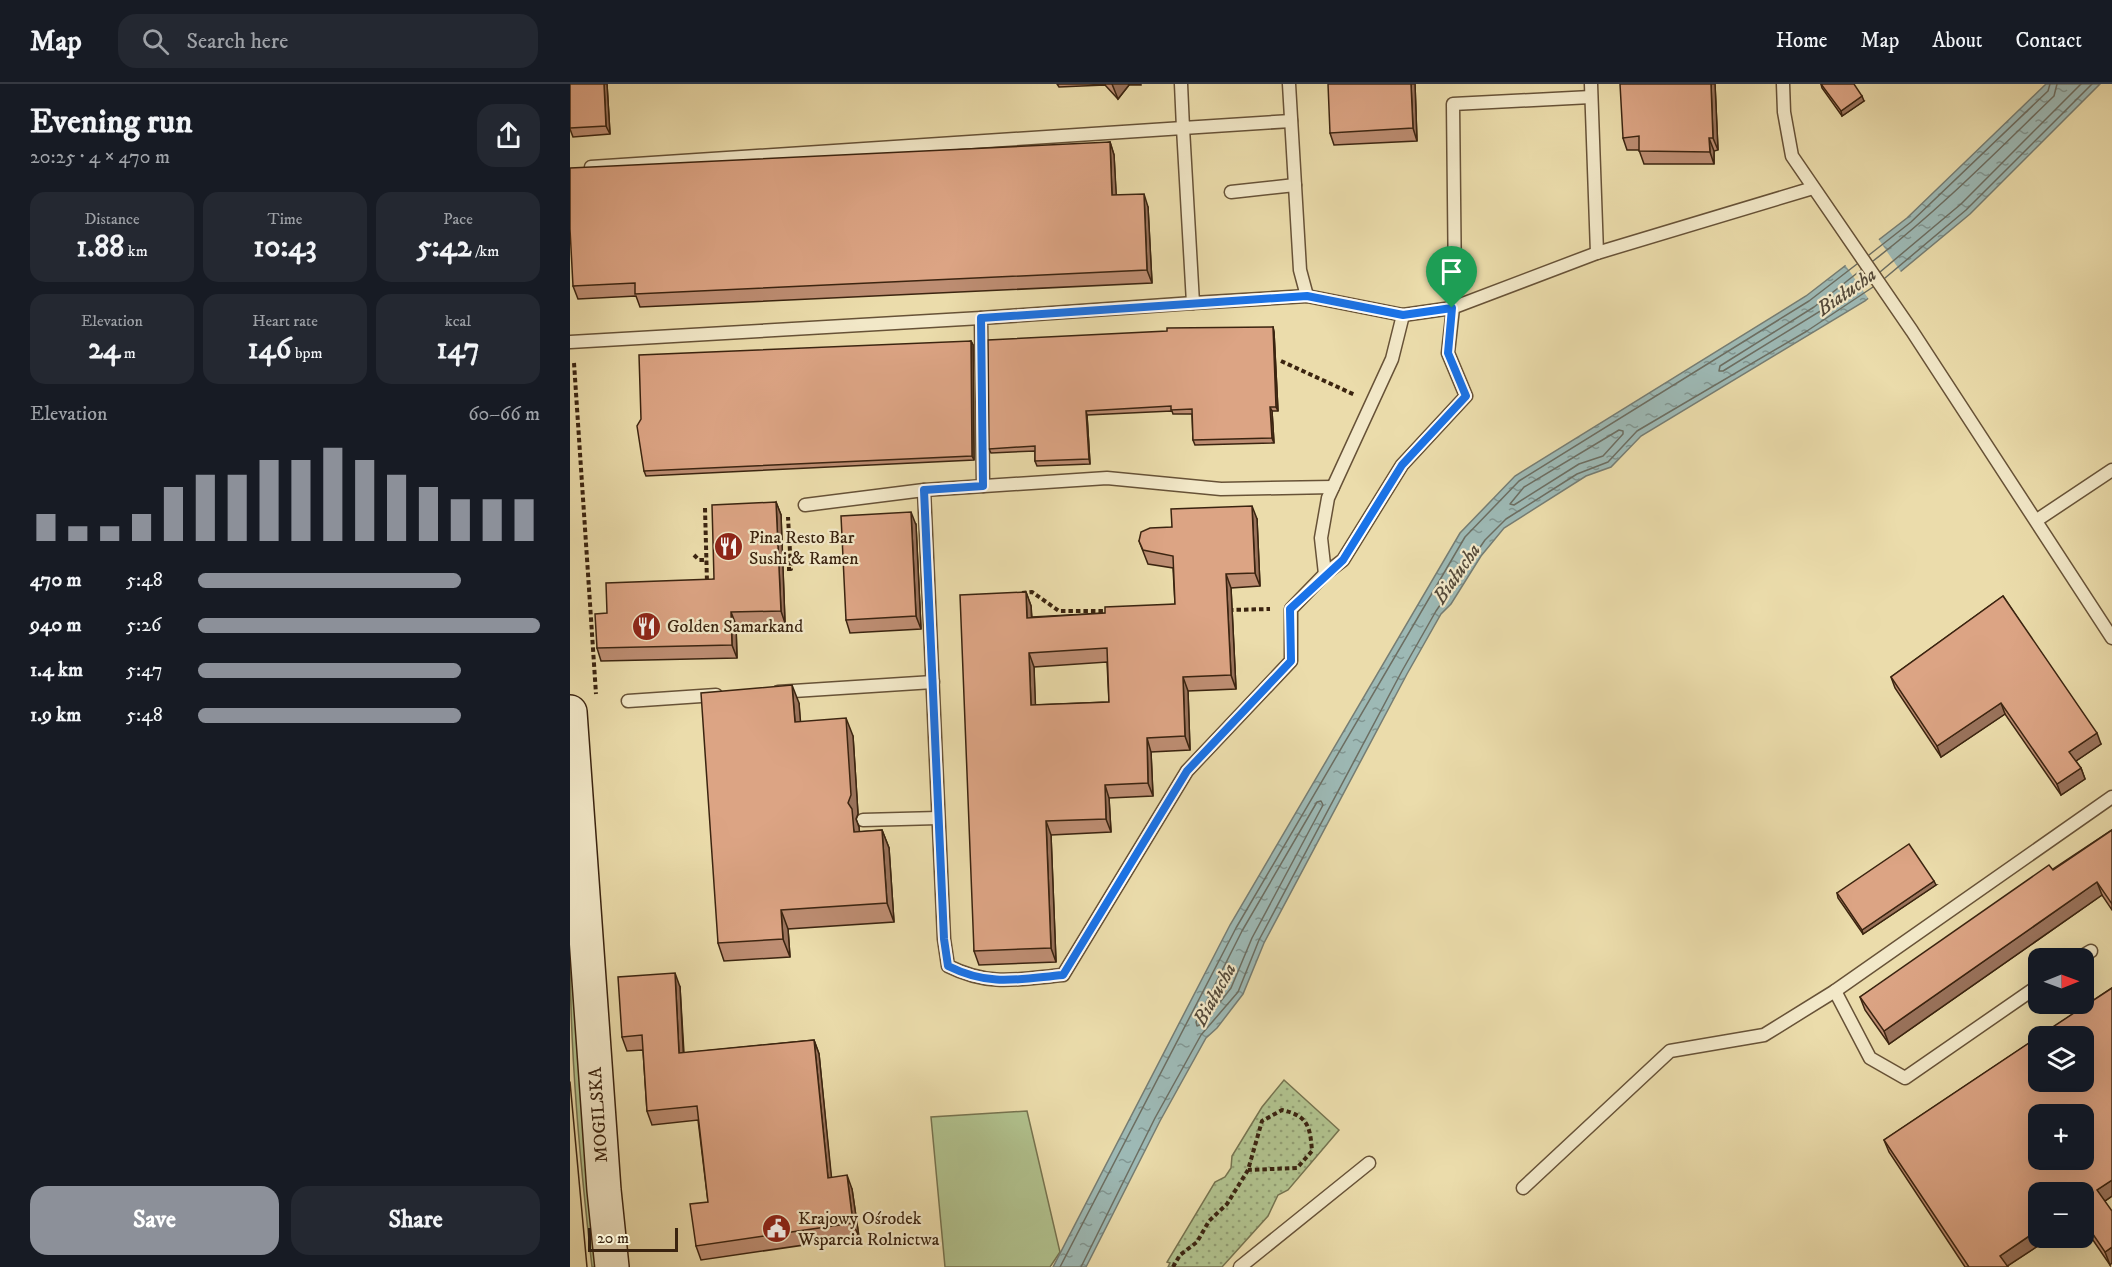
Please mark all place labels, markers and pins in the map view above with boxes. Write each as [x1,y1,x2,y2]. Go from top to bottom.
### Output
pin [1426,246,1477,308]
place label: Pina Resto Bar Sushi & Ramen [749,527,859,570]
restaurant icon: Pina Resto Bar Sushi & Ramen [712,531,744,563]
restaurant icon: Golden Samarkand [630,610,662,642]
place label: Golden Samarkand [667,616,803,638]
place label: Krajowy Ośrodek Wsparcia Rolnictwa [797,1208,940,1251]
public building icon: Krajowy Ośrodek Wsparcia Rolnictwa [761,1212,793,1244]

